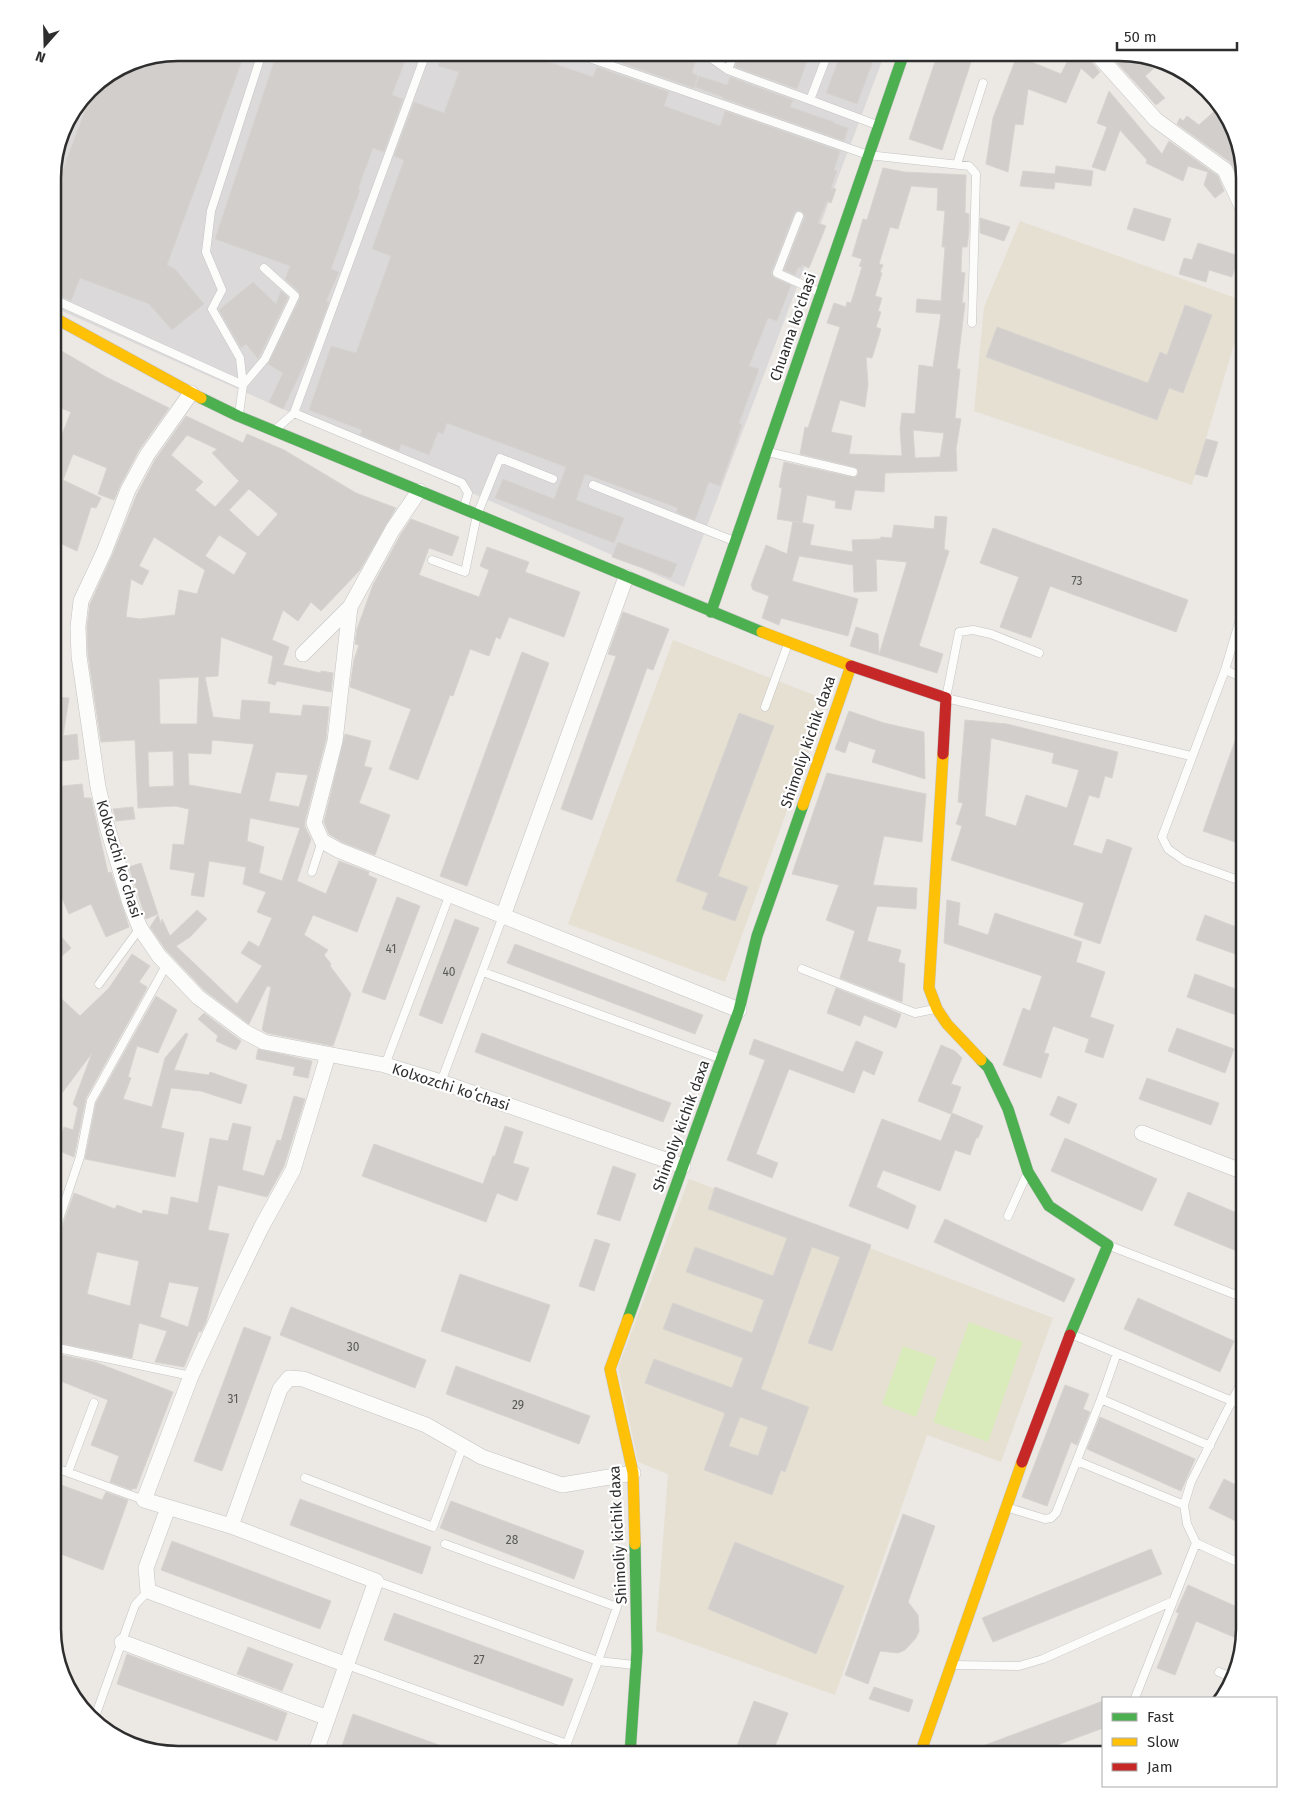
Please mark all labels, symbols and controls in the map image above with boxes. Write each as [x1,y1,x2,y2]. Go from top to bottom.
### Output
north arrow [20,20,70,70]
scale bar [1117,20,1237,52]
text: 50 m [1124,28,1157,46]
text: N [33,47,48,66]
street label: Chuama ko'chasi [766,270,820,384]
house number: 73 [1071,574,1083,588]
street label: Shimoliy kichik daxa [777,673,839,811]
street label: Kolxozchi koʻchasi [92,798,146,920]
house number: 41 [386,942,396,956]
house number: 40 [442,965,456,979]
street label: Shimoliy kichik daxa [649,1058,713,1194]
street label: Kolxozchi koʻchasi [390,1059,512,1115]
house number: 30 [347,1340,360,1354]
house number: 31 [228,1392,238,1406]
house number: 29 [512,1398,524,1412]
street label: Shimoliy kichik daxa [605,1465,631,1605]
house number: 28 [506,1533,519,1547]
house number: 27 [473,1653,485,1667]
legend [1102,1697,1277,1787]
text: Fast [1147,1708,1174,1726]
text: Slow [1147,1733,1179,1751]
text: Jam [1147,1758,1173,1776]

